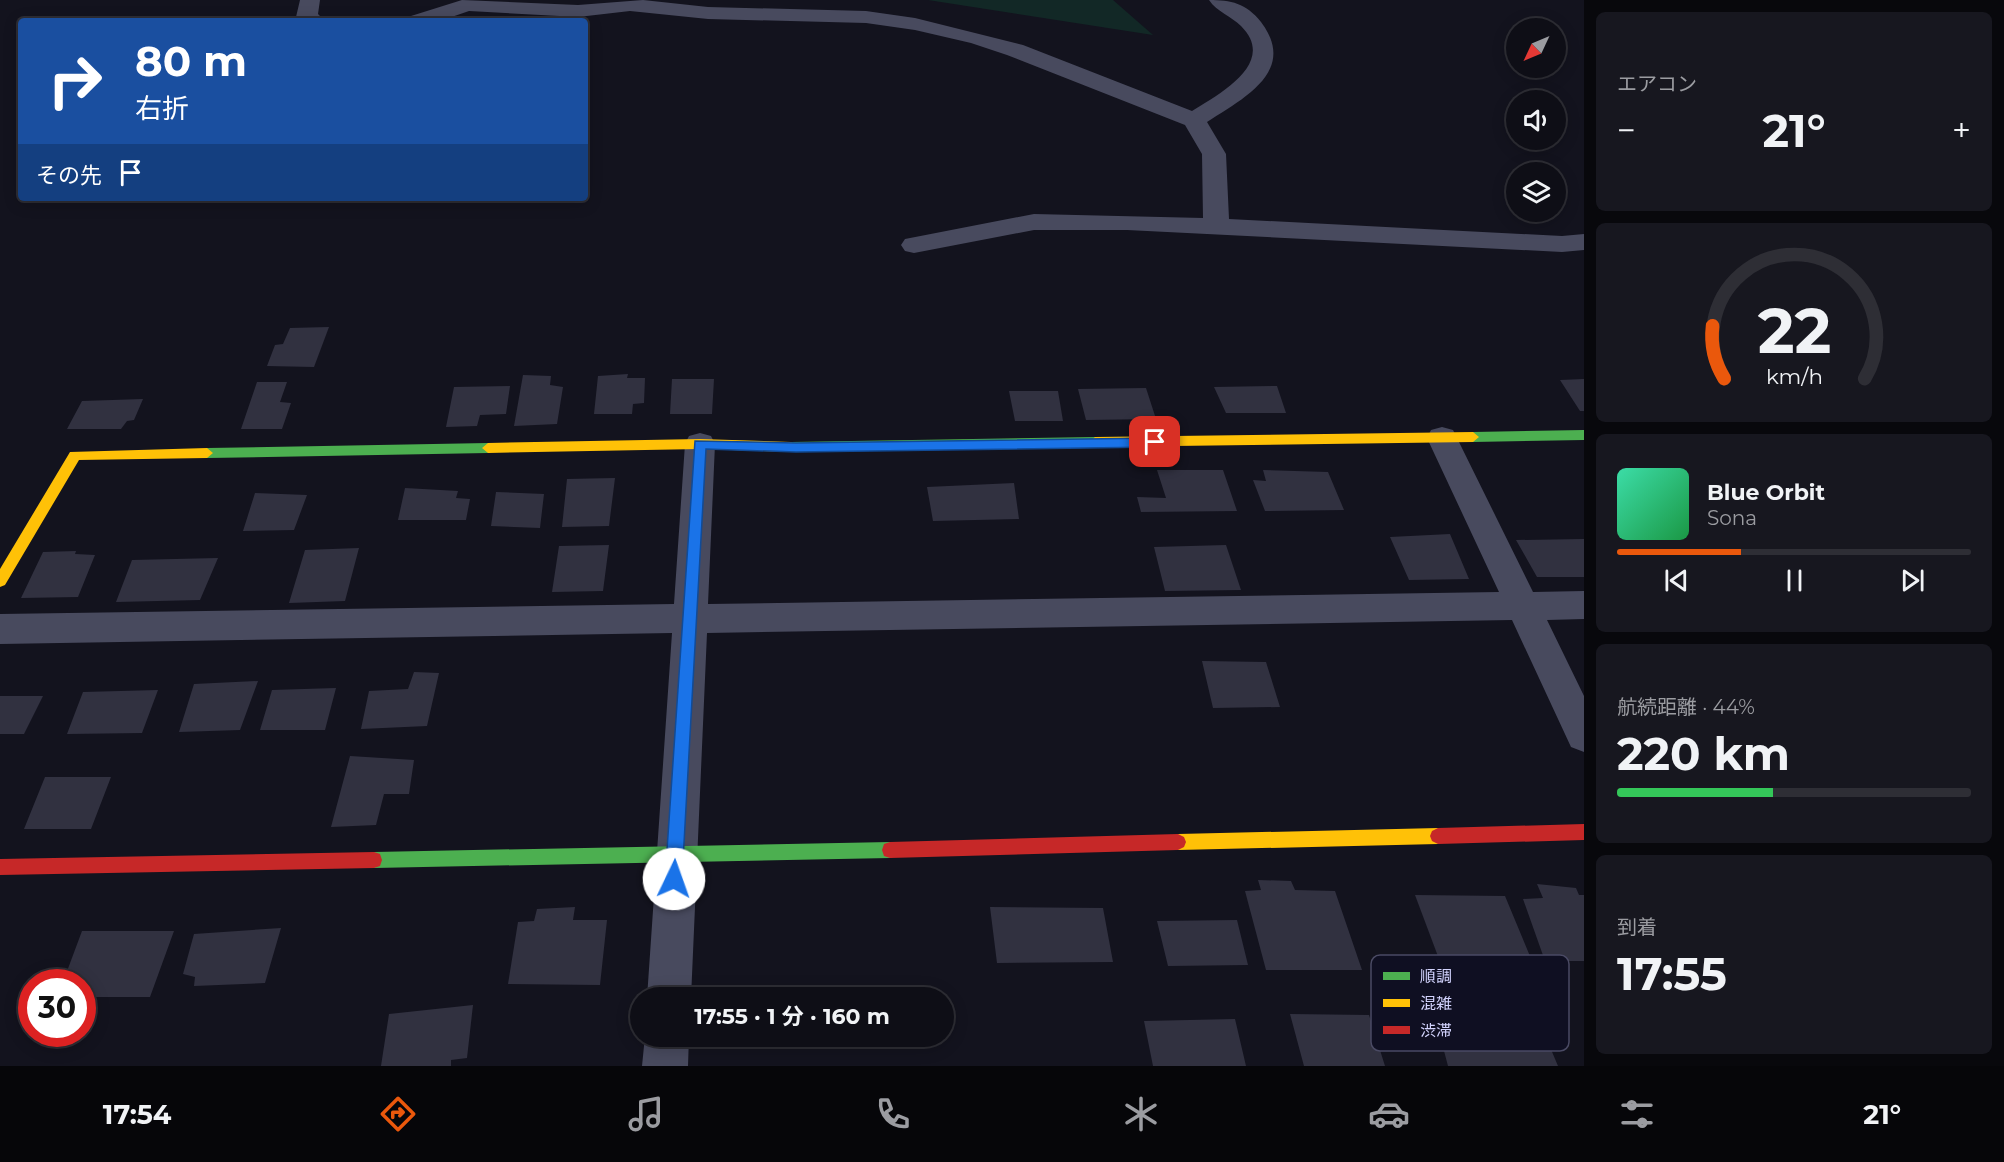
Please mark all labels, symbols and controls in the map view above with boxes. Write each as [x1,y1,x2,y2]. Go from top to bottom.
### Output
north arrow [1506,18,1566,78]
map controls [1506,18,1566,222]
text: 80 m [135,35,247,87]
icon: right [36,42,114,120]
text: エアコン [1617,72,1697,96]
button: sound [1506,90,1566,150]
text: 右折 [135,92,189,125]
text: 21° [1762,103,1826,158]
text: − [1617,110,1636,150]
text: + [1952,110,1971,150]
icon: arrive [114,156,147,189]
text: その先 [36,162,102,189]
button: layers [1506,162,1566,222]
text: 22 [1757,293,1831,369]
text: km/h [1765,364,1823,390]
pin [1129,416,1180,467]
icon: arrive [1138,425,1171,458]
text: Blue Orbit [1707,479,1825,506]
text: Sona [1707,506,1757,530]
icon: previous [1660,564,1693,597]
icon: pause [1778,564,1811,597]
icon: next [1896,564,1929,597]
text: 航続距離 · 44% [1617,695,1755,719]
text: 220 km [1617,726,1790,781]
position arrow [642,847,706,911]
text: 到着 [1617,915,1657,939]
text: 17:55 [1617,946,1727,1001]
legend [1371,955,1569,1051]
text: 順調 [1420,967,1452,986]
speed limit sign: 30 [18,969,96,1047]
text: 混雑 [1420,994,1452,1013]
text: 17:55 · 1 分 · 160 m [694,1003,890,1030]
text: 渋滞 [1420,1021,1452,1040]
icon: directions [377,1093,419,1135]
icon: music [625,1093,667,1135]
icon: phone [872,1093,914,1135]
icon: climate [1120,1093,1162,1135]
icon: car [1368,1093,1410,1135]
icon: filters [1616,1093,1658,1135]
text: 17:54 [103,1098,171,1131]
text: 21° [1863,1098,1901,1131]

